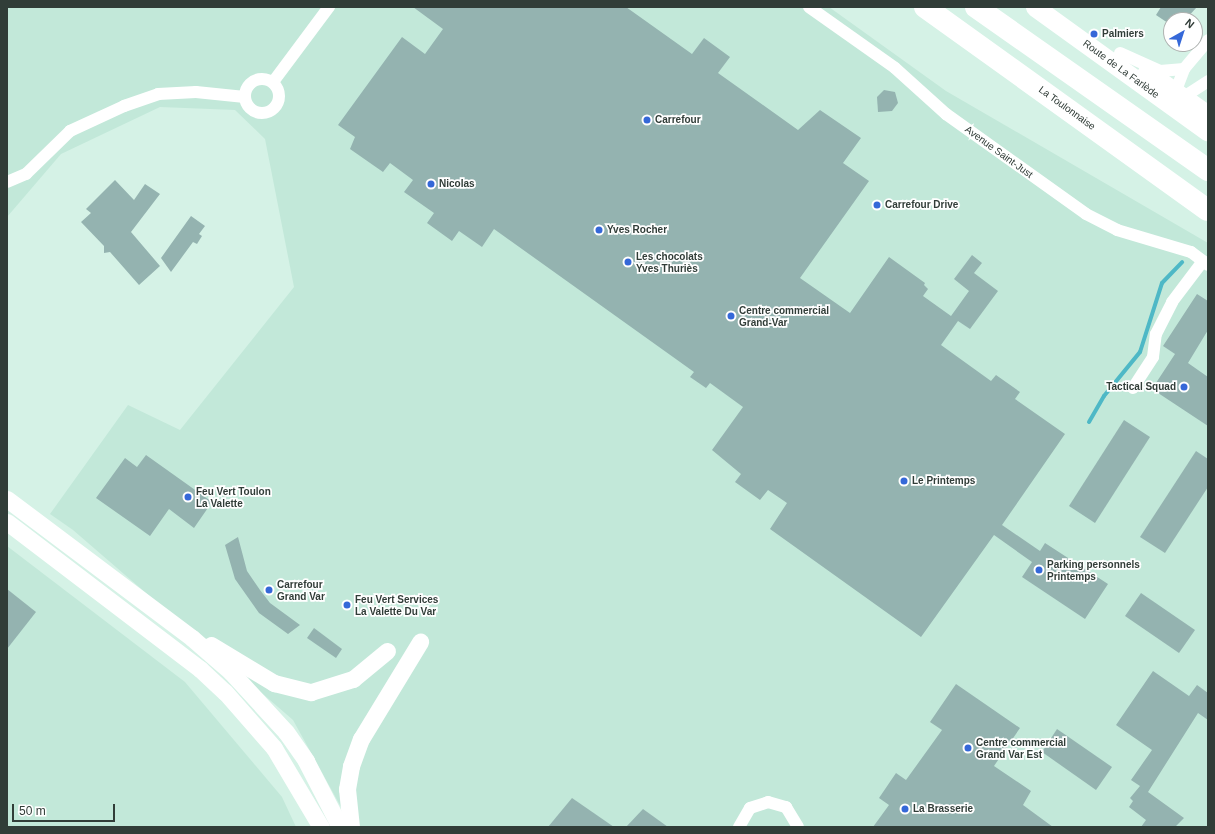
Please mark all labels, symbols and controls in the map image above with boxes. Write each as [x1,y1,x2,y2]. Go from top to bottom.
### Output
north arrow [1163,12,1203,52]
text: N [1183,16,1197,31]
place label: Palmiers [1102,28,1144,40]
marker: Palmiers [1089,29,1099,39]
street label: Route de La Farlède [1081,37,1161,101]
street label: La Toulonnaise [1036,83,1098,133]
place label: Carrefour [655,114,701,126]
marker: Carrefour [642,115,652,125]
street label: Avenue Saint-Just [963,123,1035,181]
place label: Nicolas [439,178,475,190]
marker: Nicolas [426,179,436,189]
place label: Carrefour Drive [885,199,958,211]
marker: Carrefour Drive [872,200,882,210]
place label: Yves Rocher [607,224,667,236]
marker: Yves Rocher [594,225,604,235]
place label: Les chocolats Yves Thuriès [636,250,703,274]
marker: Les chocolats Yves Thuriès [623,257,633,267]
place label: Centre commercial Grand-Var [739,304,829,328]
marker: Centre commercial Grand-Var [726,311,736,321]
place label: Tactical Squad [1106,381,1176,393]
marker: Tactical Squad [1179,382,1189,392]
place label: Le Printemps [912,475,975,487]
marker: Le Printemps [899,476,909,486]
place label: Feu Vert Toulon La Valette [196,485,271,508]
marker: Feu Vert Toulon La Valette [183,492,193,502]
place label: Parking personnels Printemps [1047,558,1140,582]
marker: Parking personnels Printemps [1034,565,1044,575]
place label: Carrefour Grand Var [277,578,325,602]
marker: Carrefour Grand Var [264,585,274,595]
place label: Feu Vert Services La Valette Du Var [355,593,438,616]
marker: Feu Vert Services La Valette Du Var [342,600,352,610]
place label: Centre commercial Grand Var Est [976,736,1066,760]
marker: Centre commercial Grand Var Est [963,743,973,753]
scale bar [14,796,117,822]
place label: La Brasserie [913,803,973,815]
text: 50 m [19,804,46,818]
marker: La Brasserie [900,804,910,814]

